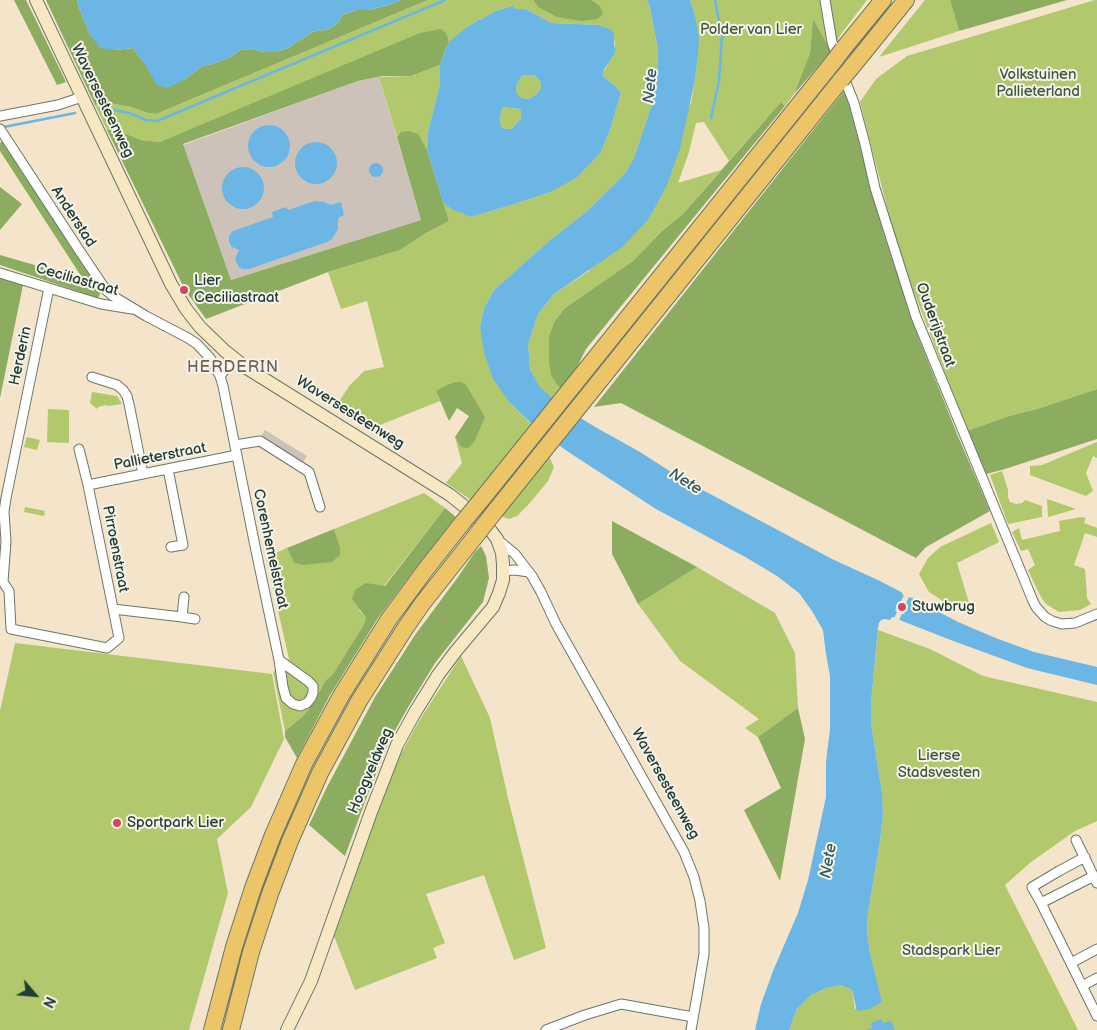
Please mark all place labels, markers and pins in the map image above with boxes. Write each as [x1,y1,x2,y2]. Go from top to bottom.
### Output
place label: Lier Ceciliastraat [194,272,279,307]
marker: Lier Ceciliastraat [178,284,190,296]
place label: Stuwbrug [912,598,975,616]
marker: Stuwbrug [896,601,908,613]
place label: Sportpark Lier [127,814,224,832]
marker: Sportpark Lier [111,817,123,829]

